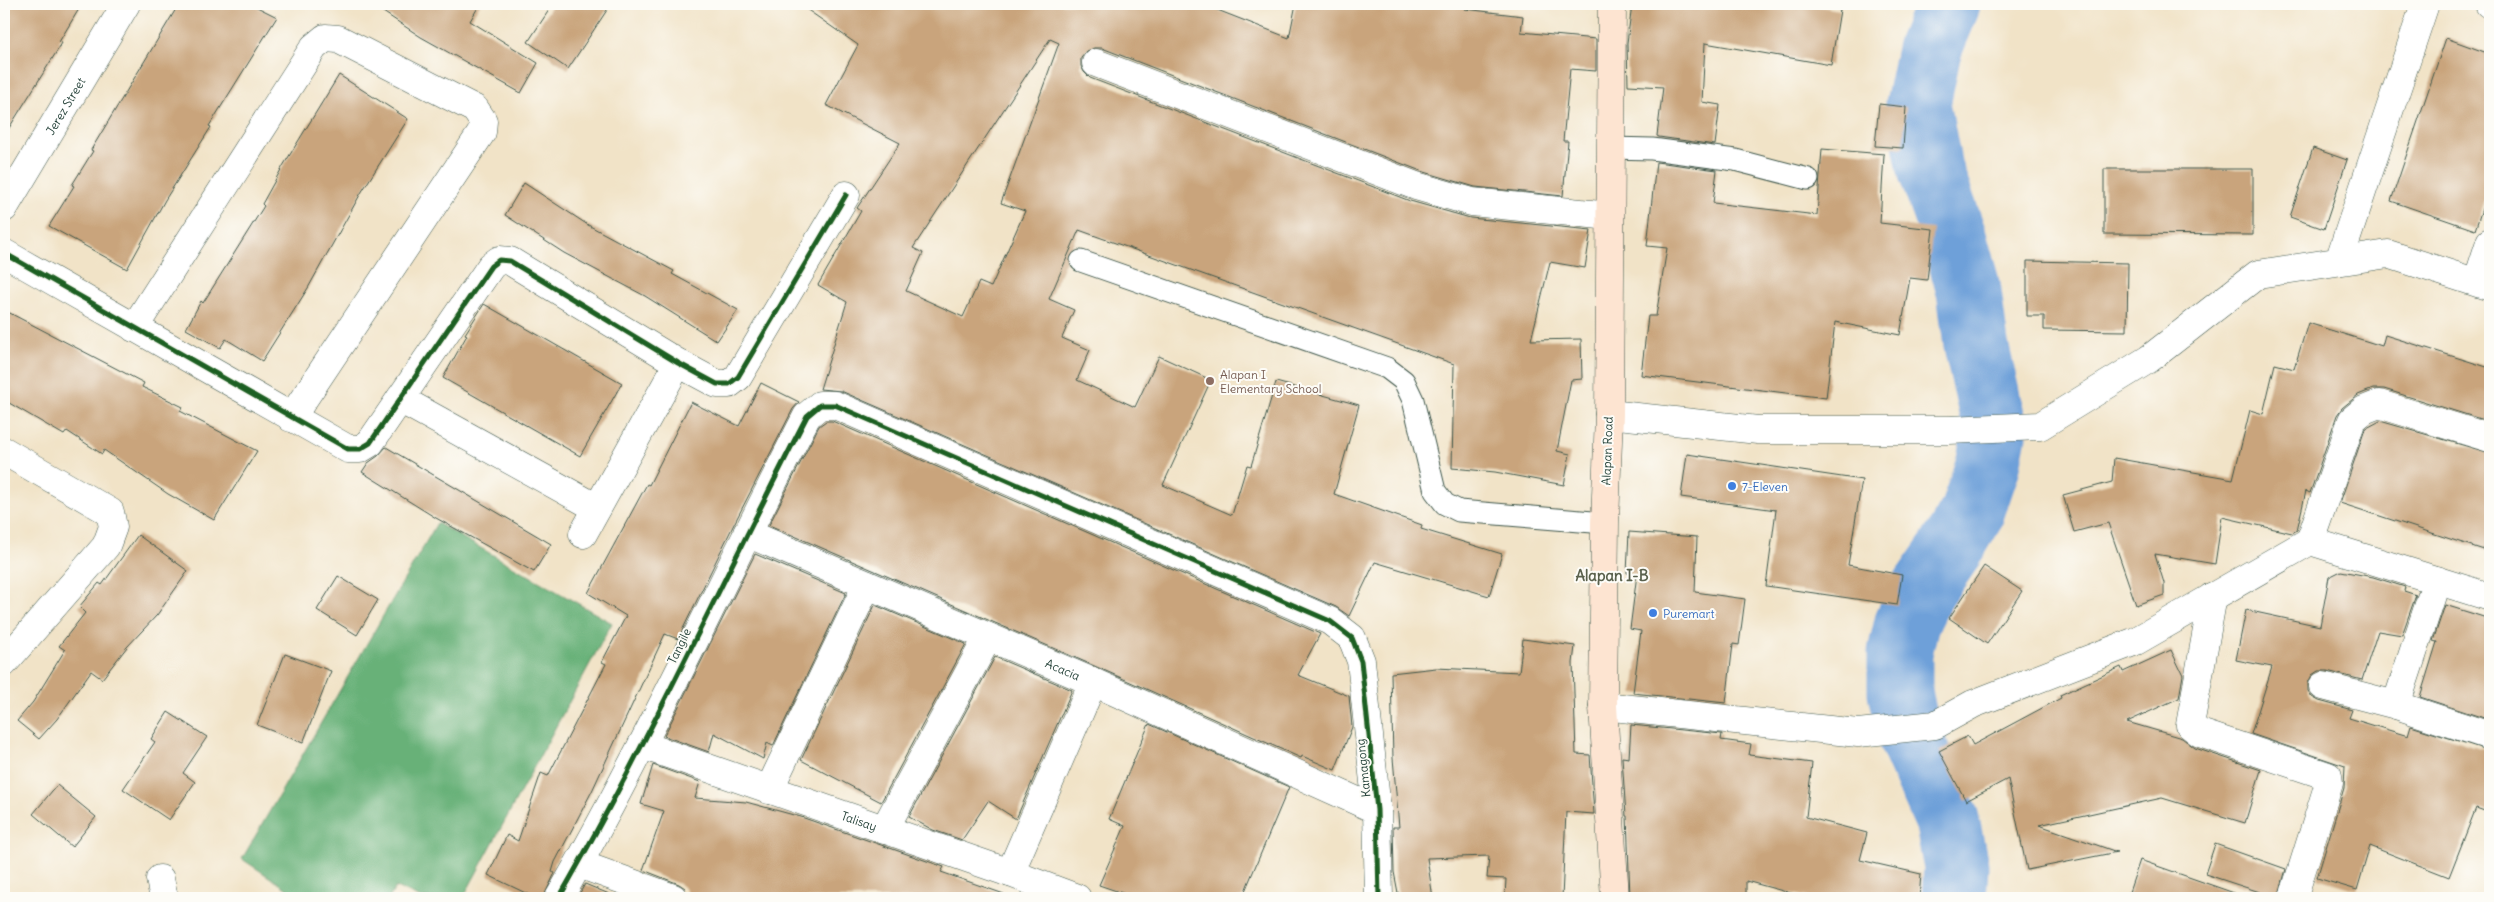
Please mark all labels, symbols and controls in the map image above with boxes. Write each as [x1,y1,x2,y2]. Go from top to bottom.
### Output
street label: Jerez Street [42,74,88,137]
place label: Alapan I Elementary School [1220,367,1321,396]
marker: Alapan I Elementary School [1204,375,1216,387]
street label: Alapan Road [1598,416,1616,486]
place label: 7-Eleven [1742,479,1788,494]
marker: 7-Eleven [1726,480,1738,492]
district label: Alapan I-B [1575,566,1649,586]
place label: Puremart [1663,606,1715,621]
marker: Puremart [1647,607,1659,619]
street label: Tangile [664,626,694,666]
street label: Acacia [1043,655,1083,683]
street label: Kamagong [1352,738,1374,798]
street label: Talisay [839,807,879,834]

